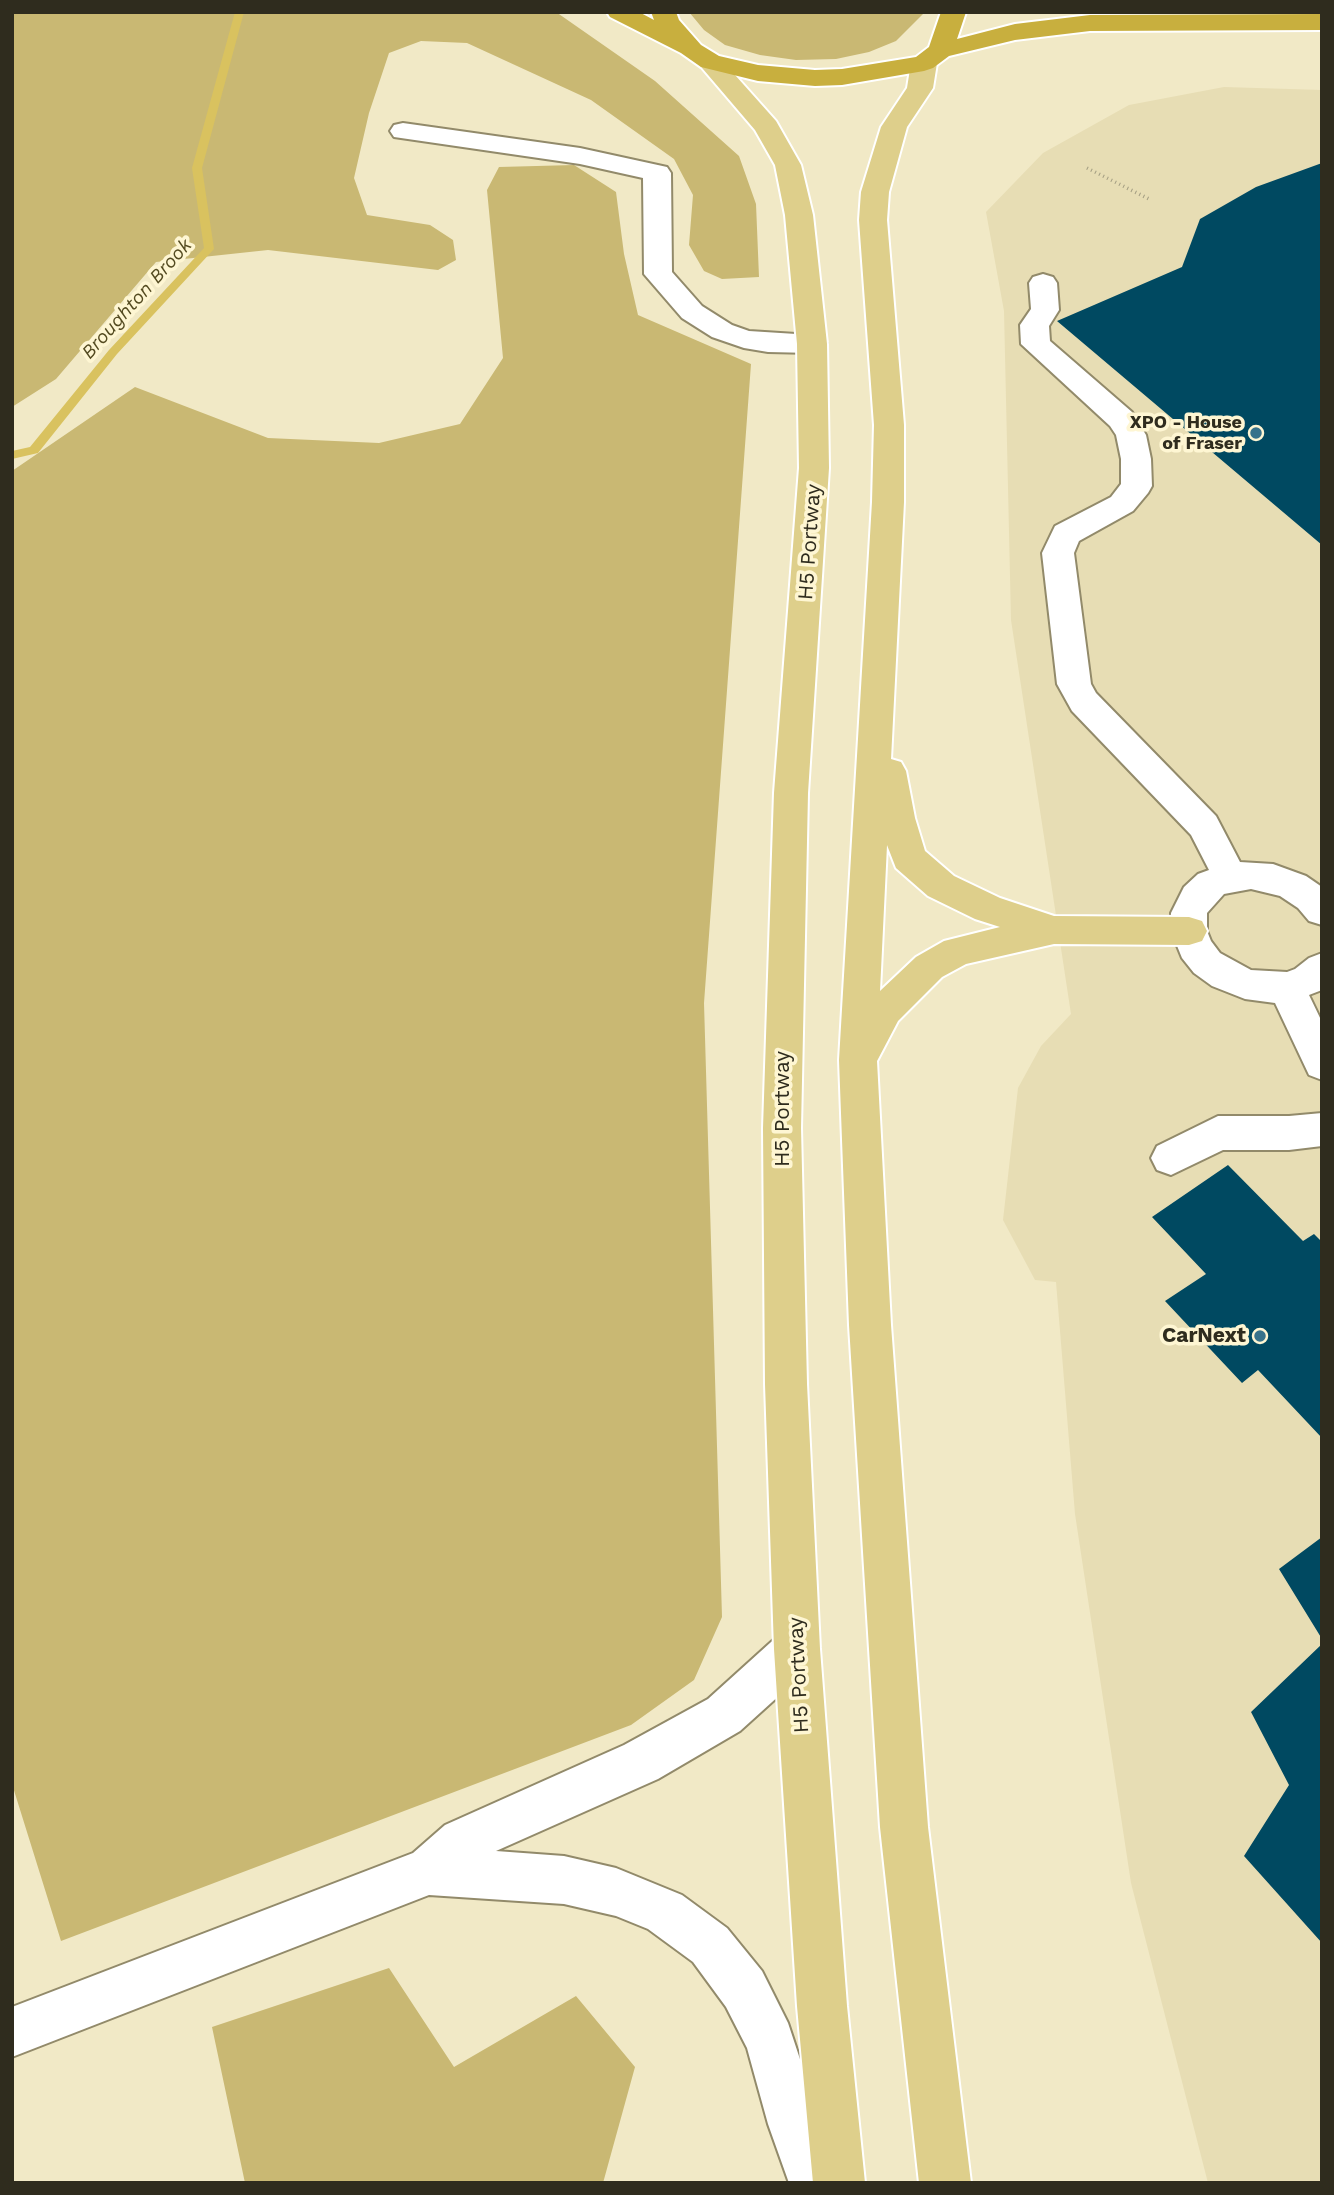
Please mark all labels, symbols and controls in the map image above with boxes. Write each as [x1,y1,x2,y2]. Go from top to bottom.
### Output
water label: Broughton Brook [77,234,197,364]
place label: XPO - House of Fraser [1130,412,1242,454]
marker: XPO - House of Fraser [1248,425,1264,441]
street label: H5 Portway [793,483,827,601]
street label: H5 Portway [770,1051,796,1167]
place label: CarNext [1162,1323,1246,1349]
marker: CarNext [1252,1328,1268,1344]
street label: H5 Portway [783,1616,815,1734]

